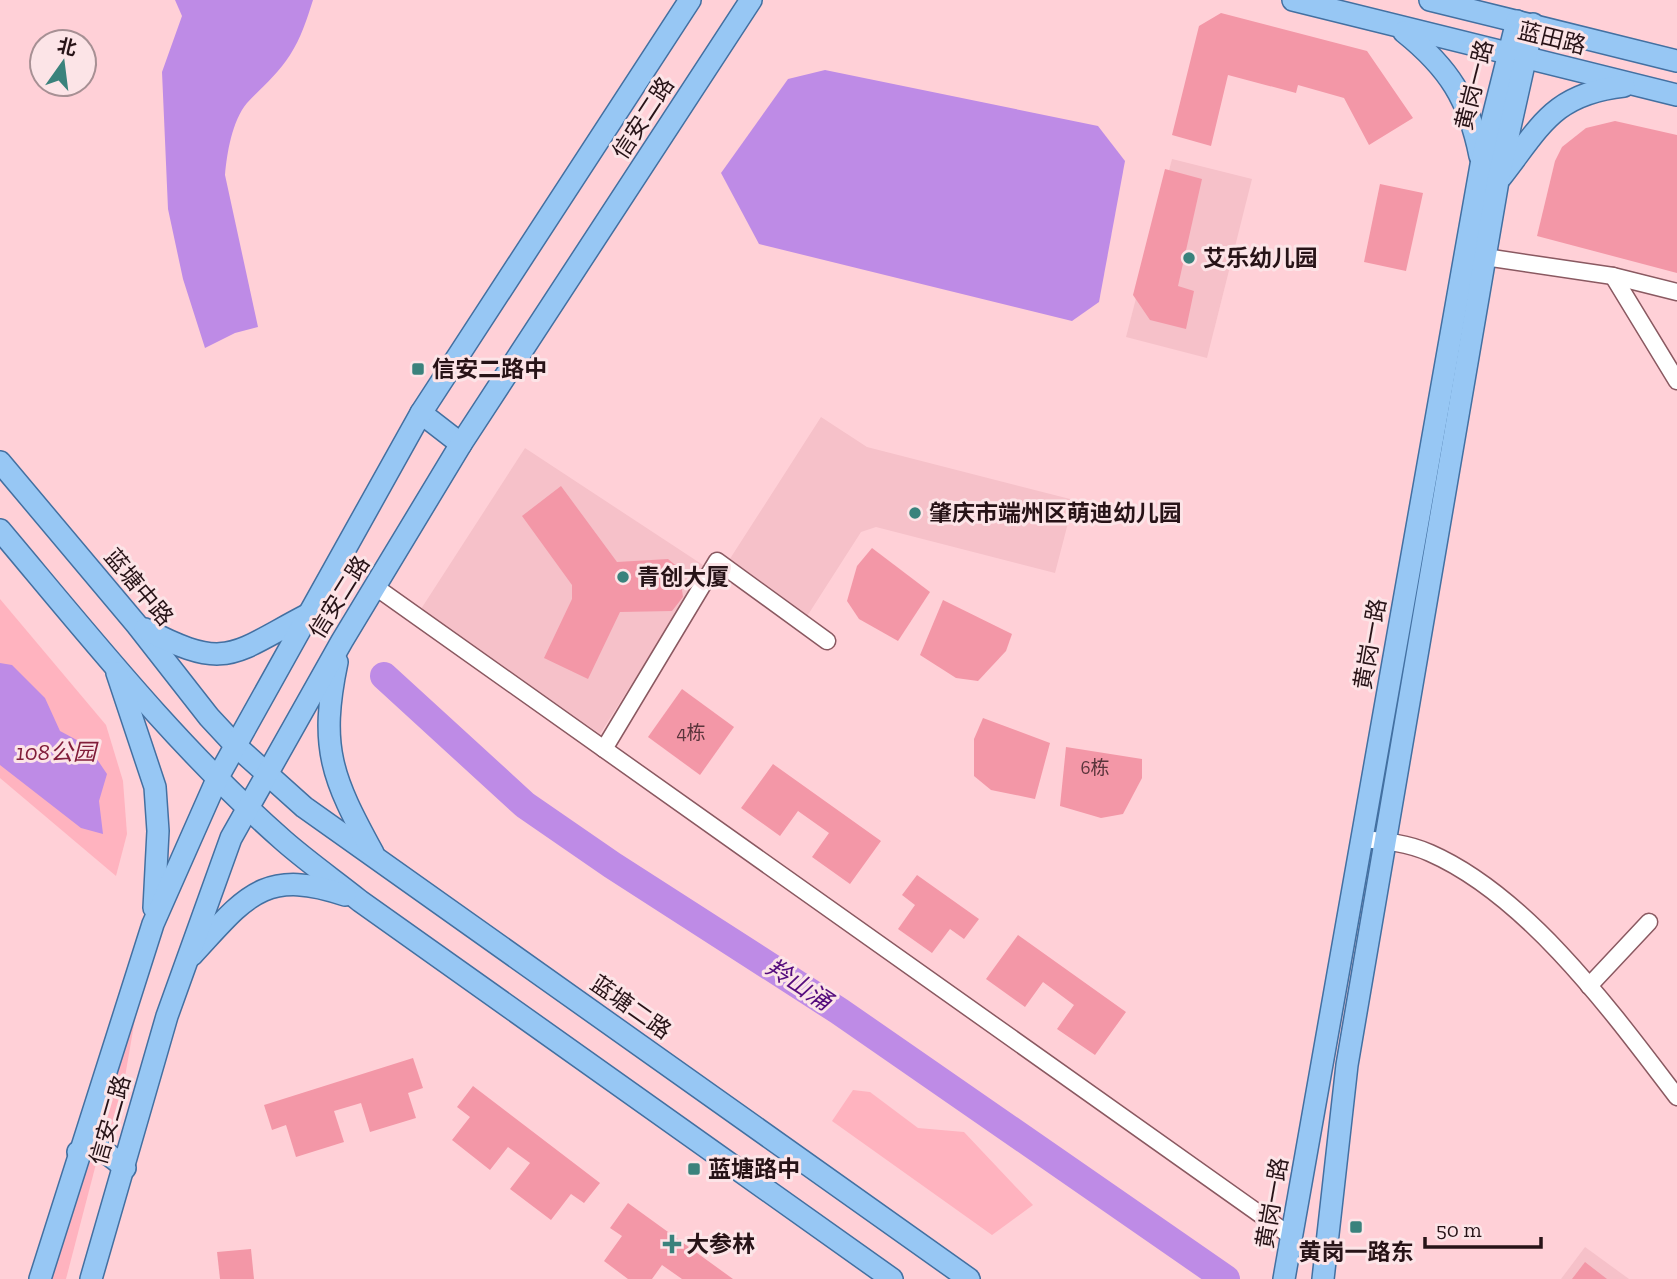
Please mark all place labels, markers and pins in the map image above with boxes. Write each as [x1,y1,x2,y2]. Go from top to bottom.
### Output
place label: 艾乐幼儿园 [1203,244,1318,272]
marker: 艾乐幼儿园 [1181,250,1197,266]
place label: 信安二路中 [432,355,547,383]
marker: 信安二路中 [410,361,426,377]
place label: 肇庆市端州区萌迪幼儿园 [929,499,1182,527]
marker: 肇庆市端州区萌迪幼儿园 [907,505,923,521]
place label: 青创大厦 [637,563,729,591]
marker: 青创大厦 [615,569,631,585]
place label: 蓝塘路中 [708,1155,800,1183]
marker: 蓝塘路中 [686,1161,702,1177]
marker: 黄岗一路东 [1348,1219,1364,1235]
place label: 大参林 [686,1230,755,1258]
marker: 大参林 [664,1236,680,1252]
place label: 黄岗一路东 [1299,1238,1414,1266]

